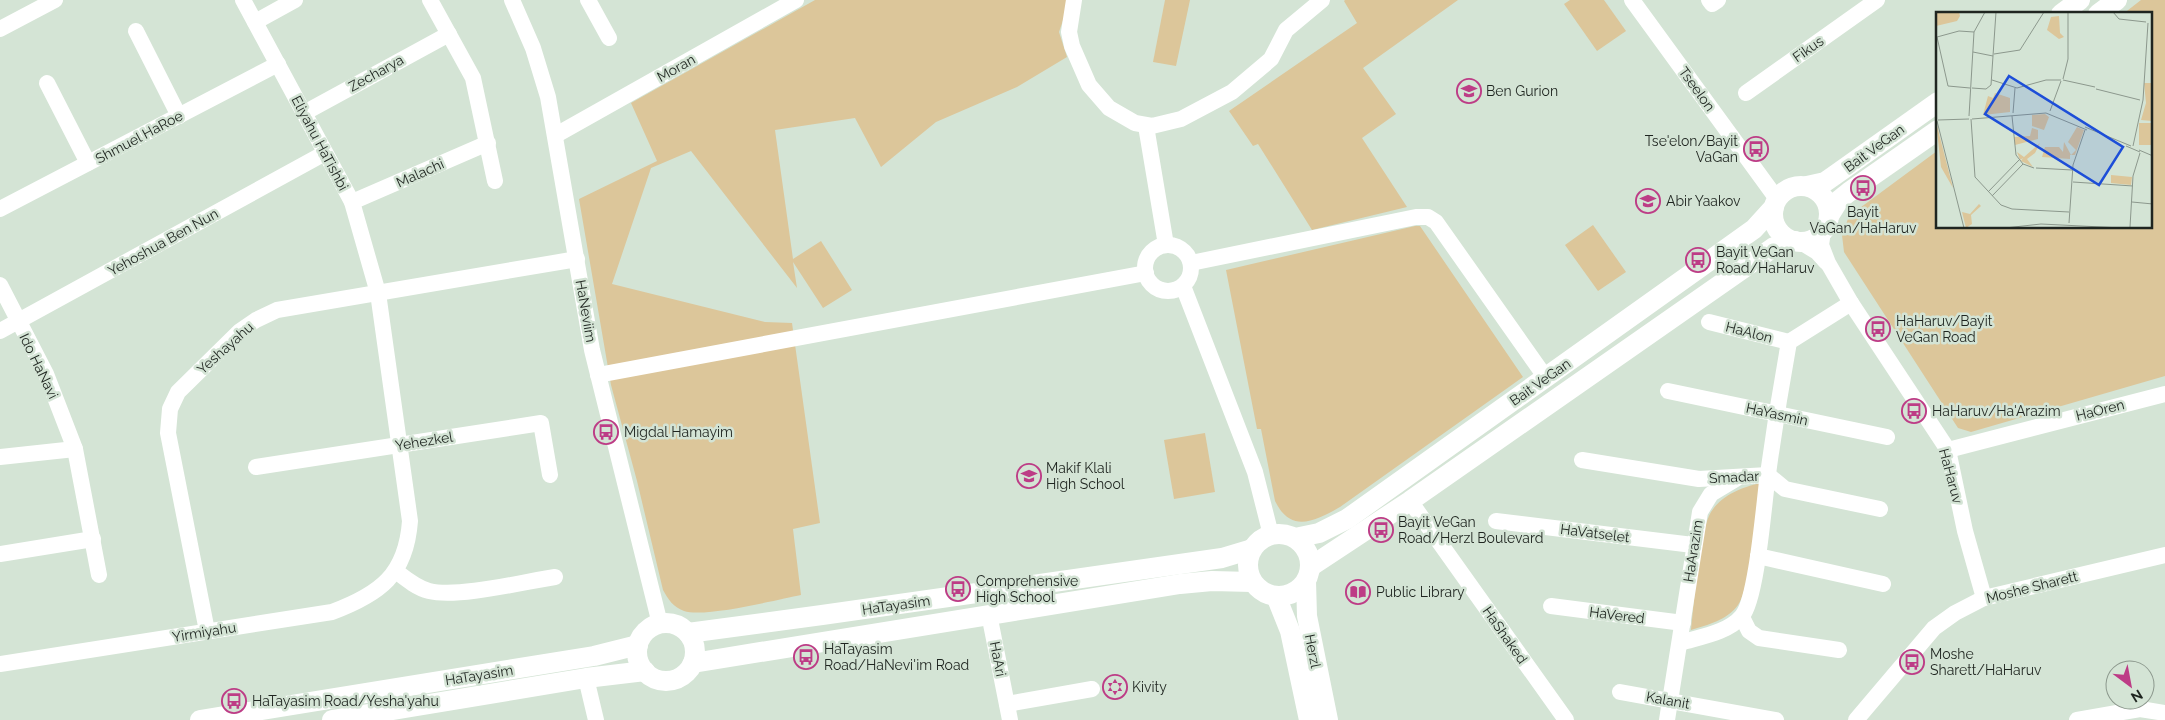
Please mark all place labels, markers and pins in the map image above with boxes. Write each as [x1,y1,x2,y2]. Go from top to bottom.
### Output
school or university icon: Ben Gurion [1456,78,1482,104]
place label: Ben Gurion [1486,83,1558,99]
place label: Tse'elon/Bayit VaGan [1645,133,1738,165]
bus stop icon: Tse'elon/Bayit VaGan [1743,136,1769,162]
bus stop icon: Bayit VaGan/HaHaruv [1850,175,1876,201]
school or university icon: Abir Yaakov [1635,188,1661,214]
place label: Abir Yaakov [1666,193,1741,209]
place label: Bayit VaGan/HaHaruv [1809,204,1917,236]
place label: Bayit VeGan Road/HaHaruv [1716,244,1815,276]
bus stop icon: Bayit VeGan Road/HaHaruv [1685,247,1711,273]
place label: HaHaruv/Bayit VeGan Road [1896,313,1993,345]
bus stop icon: HaHaruv/Bayit VeGan Road [1865,316,1891,342]
bus stop icon: HaHaruv/Ha'Arazim [1901,398,1927,424]
place label: HaHaruv/Ha'Arazim [1932,403,2061,419]
bus stop icon: Migdal Hamayim [593,419,619,445]
place label: Migdal Hamayim [624,424,733,440]
place label: Makif Klali High School [1046,460,1125,492]
school or university icon: Makif Klali High School [1016,463,1042,489]
place label: Bayit VeGan Road/Herzl Boulevard [1398,514,1543,546]
bus stop icon: Bayit VeGan Road/Herzl Boulevard [1368,517,1394,543]
place label: Comprehensive High School [976,573,1078,605]
bus stop icon: Comprehensive High School [945,576,971,602]
library icon: Public Library [1345,579,1371,605]
place label: Public Library [1376,584,1465,600]
place label: HaTayasim Road/HaNevi'im Road [824,641,969,673]
bus stop icon: HaTayasim Road/HaNevi'im Road [793,644,819,670]
place label: Moshe Sharett/HaHaruv [1930,646,2042,678]
bus stop icon: Moshe Sharett/HaHaruv [1899,649,1925,675]
synagogue icon: Kivity [1102,674,1128,700]
place label: Kivity [1132,679,1167,695]
bus stop icon: HaTayasim Road/Yesha'yahu [221,688,247,714]
place label: HaTayasim Road/Yesha'yahu [252,693,439,709]

